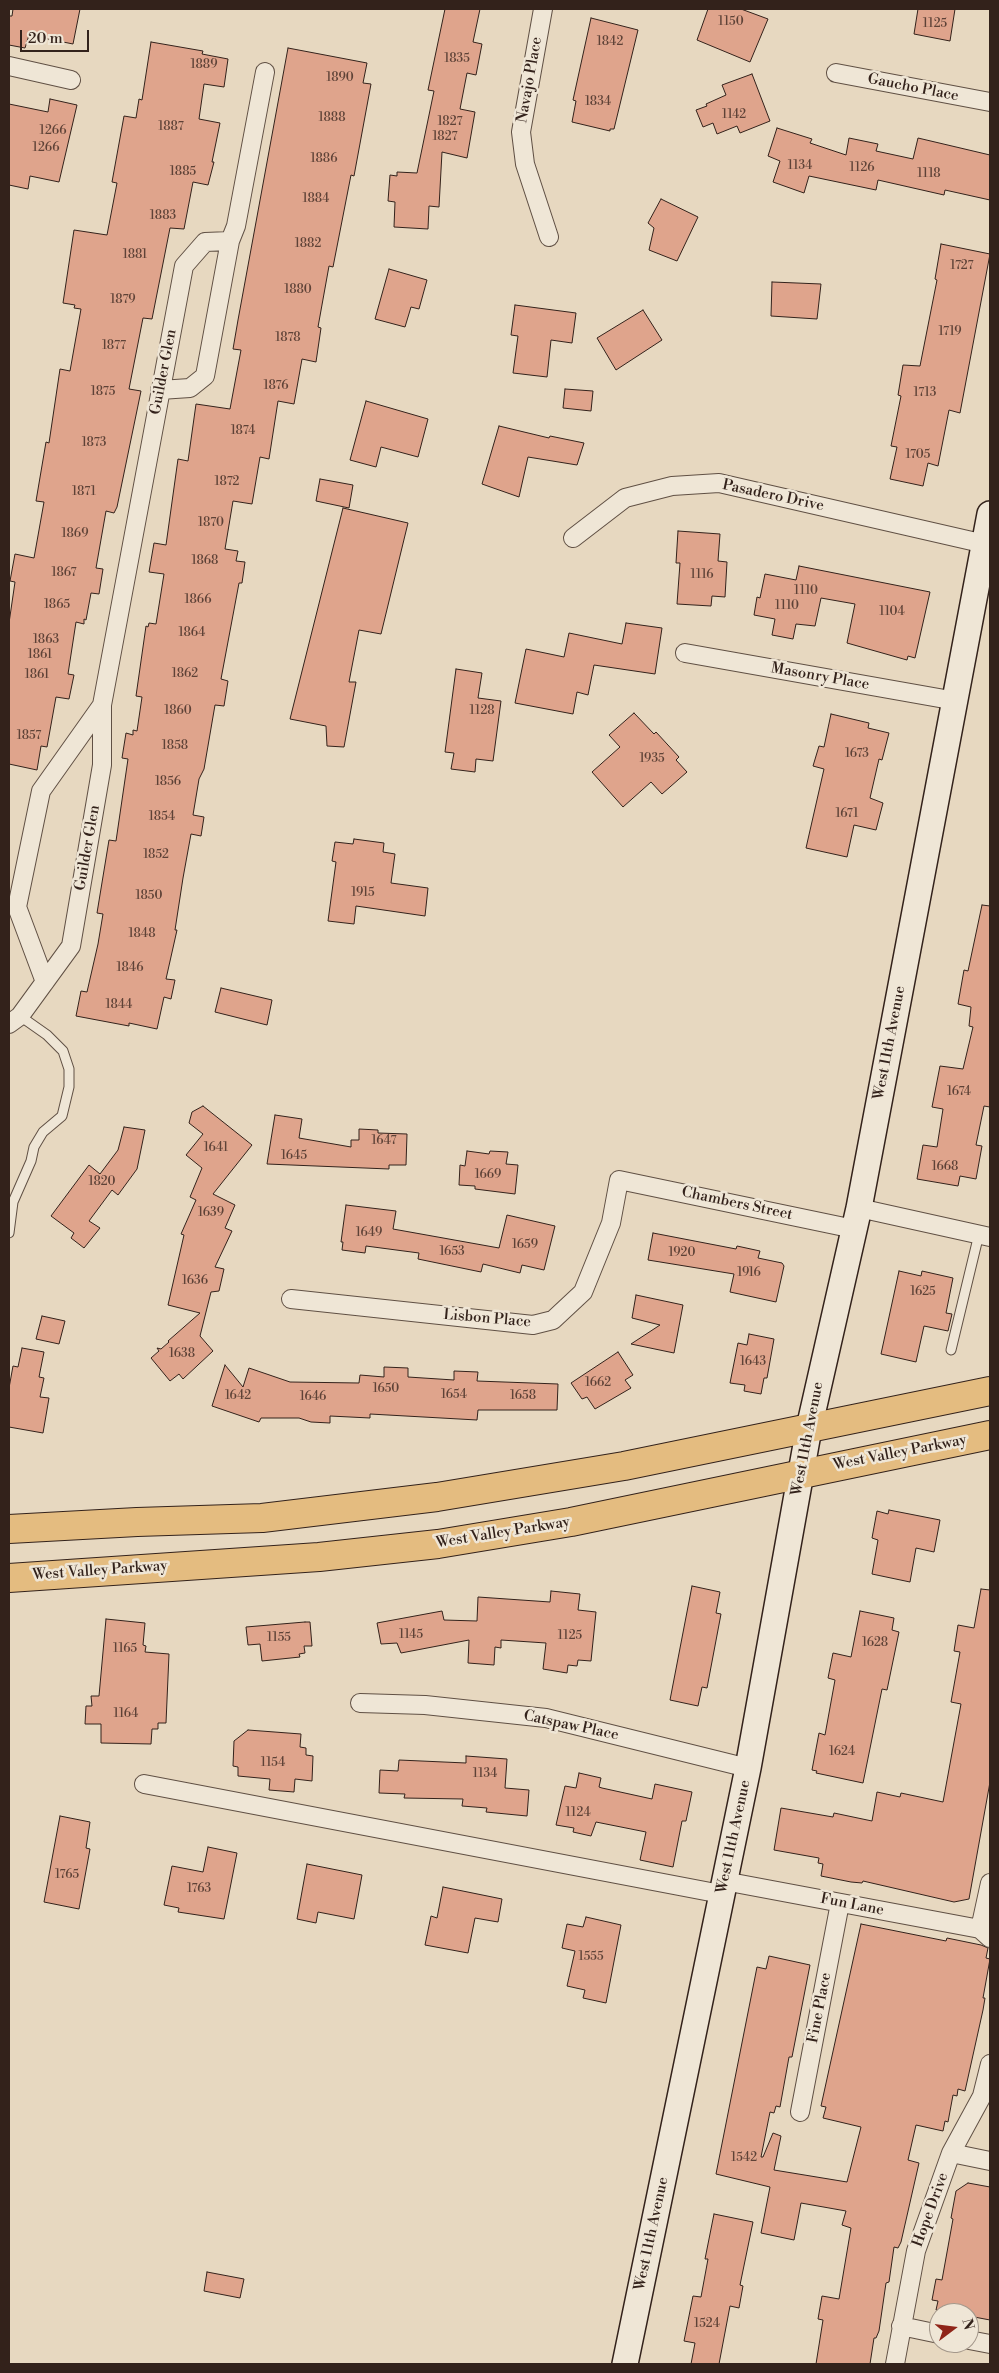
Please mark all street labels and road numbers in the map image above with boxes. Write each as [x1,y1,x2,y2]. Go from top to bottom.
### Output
street label: Navajo Place [514,36,546,124]
street label: Gaucho Place [866,70,960,106]
street label: Guilder Glen [147,328,181,416]
street label: Pasadero Drive [721,476,825,516]
street label: Masonry Place [769,659,871,695]
street label: Guilder Glen [72,804,104,892]
street label: West 11th Avenue [870,985,910,1101]
street label: Chambers Street [680,1183,794,1225]
street label: Lisbon Place [442,1306,532,1332]
street label: West 11th Avenue [788,1381,828,1497]
street label: West Valley Parkway [832,1431,968,1475]
street label: West Valley Parkway [435,1514,571,1552]
street label: West Valley Parkway [32,1557,168,1585]
street label: Catspaw Place [522,1707,620,1745]
street label: West 11th Avenue [713,1779,755,1895]
street label: Fun Lane [819,1890,885,1920]
street label: Fine Place [804,1971,836,2045]
street label: Hope Drive [909,2170,953,2250]
street label: West 11th Avenue [631,2176,673,2292]

